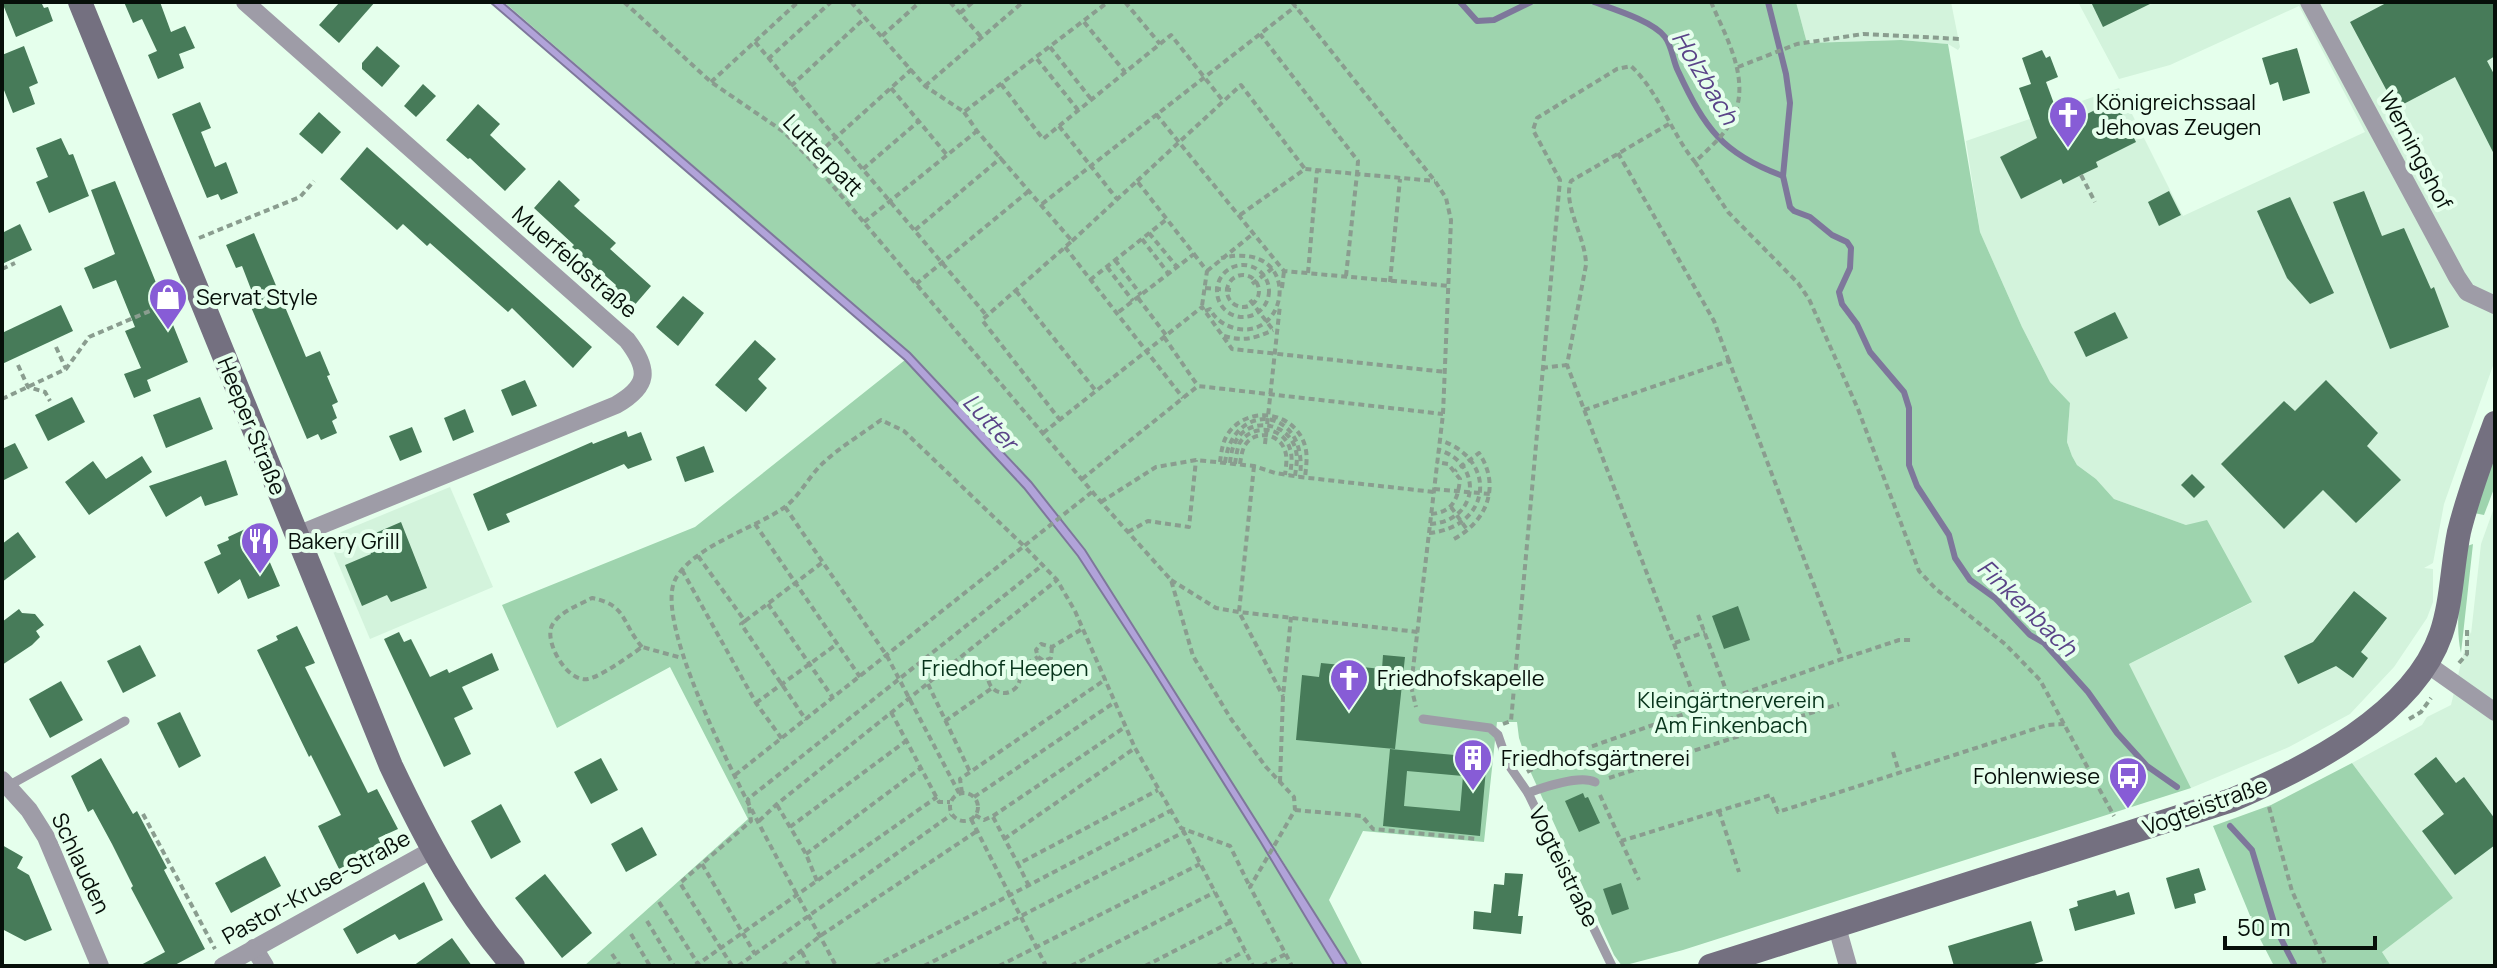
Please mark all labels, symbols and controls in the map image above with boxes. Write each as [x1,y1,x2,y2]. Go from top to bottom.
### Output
water label: Holzbach [1665,24,1747,131]
street label: Werningshof [2372,86,2460,215]
place label: Königreichssaal Jehovas Zeugen [2096,87,2261,142]
church icon: Königreichssaal Jehovas Zeugen [2047,94,2089,149]
street label: Lutterpatt [776,108,870,202]
street label: Muerfeldstraße [506,199,644,325]
shop icon: Servat Style [147,276,189,331]
place label: Servat Style [196,282,318,312]
street label: Heeper Straße [211,352,293,500]
water label: Lutter [956,385,1028,459]
restaurant icon: Bakery Grill [239,520,281,575]
place label: Bakery Grill [288,526,400,556]
water label: Finkenbach [1971,551,2086,663]
park label: Friedhof Heepen [921,653,1089,683]
church icon: Friedhofskapelle [1328,657,1370,712]
place label: Friedhofskapelle [1377,663,1545,693]
park label: Kleingärtnerverein Am Finkenbach [1637,685,1825,740]
building icon: Friedhofsgärtnerei [1452,737,1494,792]
place label: Friedhofsgärtnerei [1501,743,1690,773]
bus stop icon: Fohlenwiese [2107,755,2149,810]
place label: Fohlenwiese [1973,761,2100,791]
street label: Vogteistraße [2139,770,2272,842]
street label: Vogteistraße [1522,802,1606,932]
street label: Schlauden [45,808,117,918]
street label: Pastor-Kruse-Straße [216,823,416,951]
scale bar [2225,900,2375,950]
text: 50 m [2237,910,2291,943]

